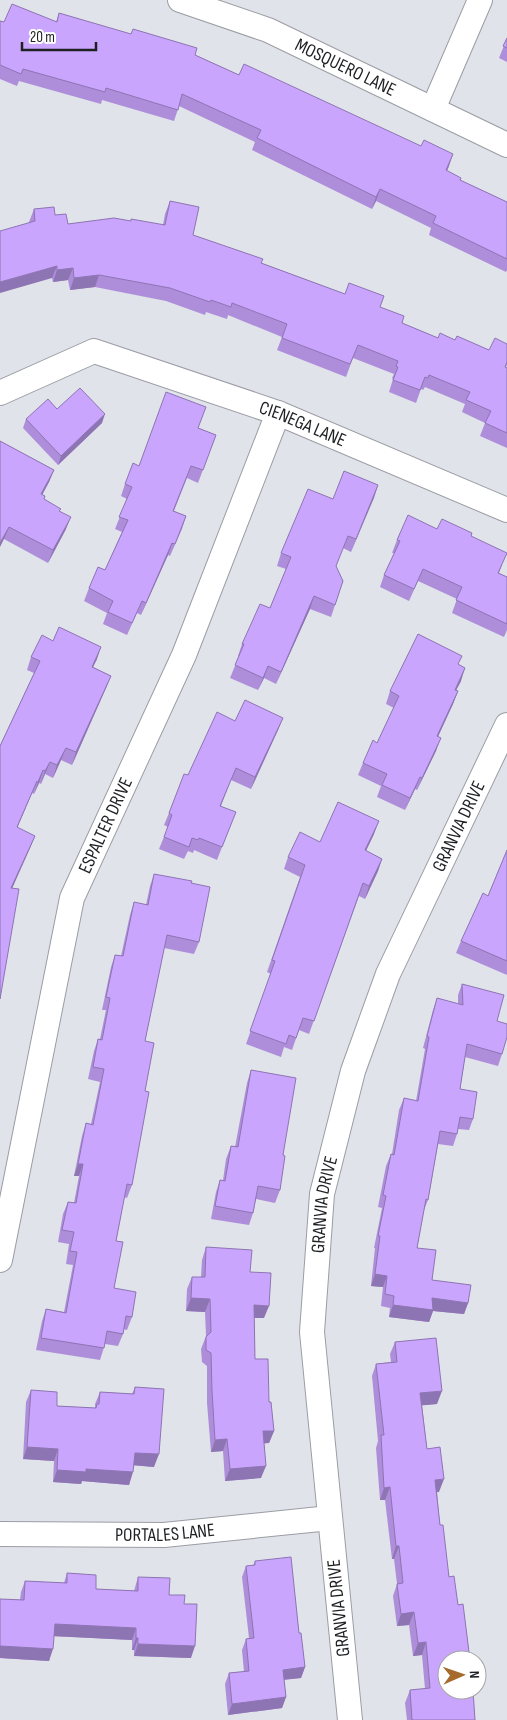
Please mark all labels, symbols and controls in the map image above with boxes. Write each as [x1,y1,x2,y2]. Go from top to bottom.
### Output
scale bar [22,20,96,52]
text: 20 m [30,28,55,47]
street label: MOSQUERO LANE [291,33,400,101]
street label: CIENEGA LANE [256,396,349,452]
street label: ESPALTER DRIVE [73,774,137,877]
street label: GRANVIA DRIVE [427,777,490,875]
street label: GRANVIA DRIVE [306,1154,343,1254]
street label: PORTALES LANE [115,1518,216,1547]
street label: GRANVIA DRIVE [322,1558,356,1658]
north arrow [437,1650,487,1700]
text: N [466,1671,483,1679]

